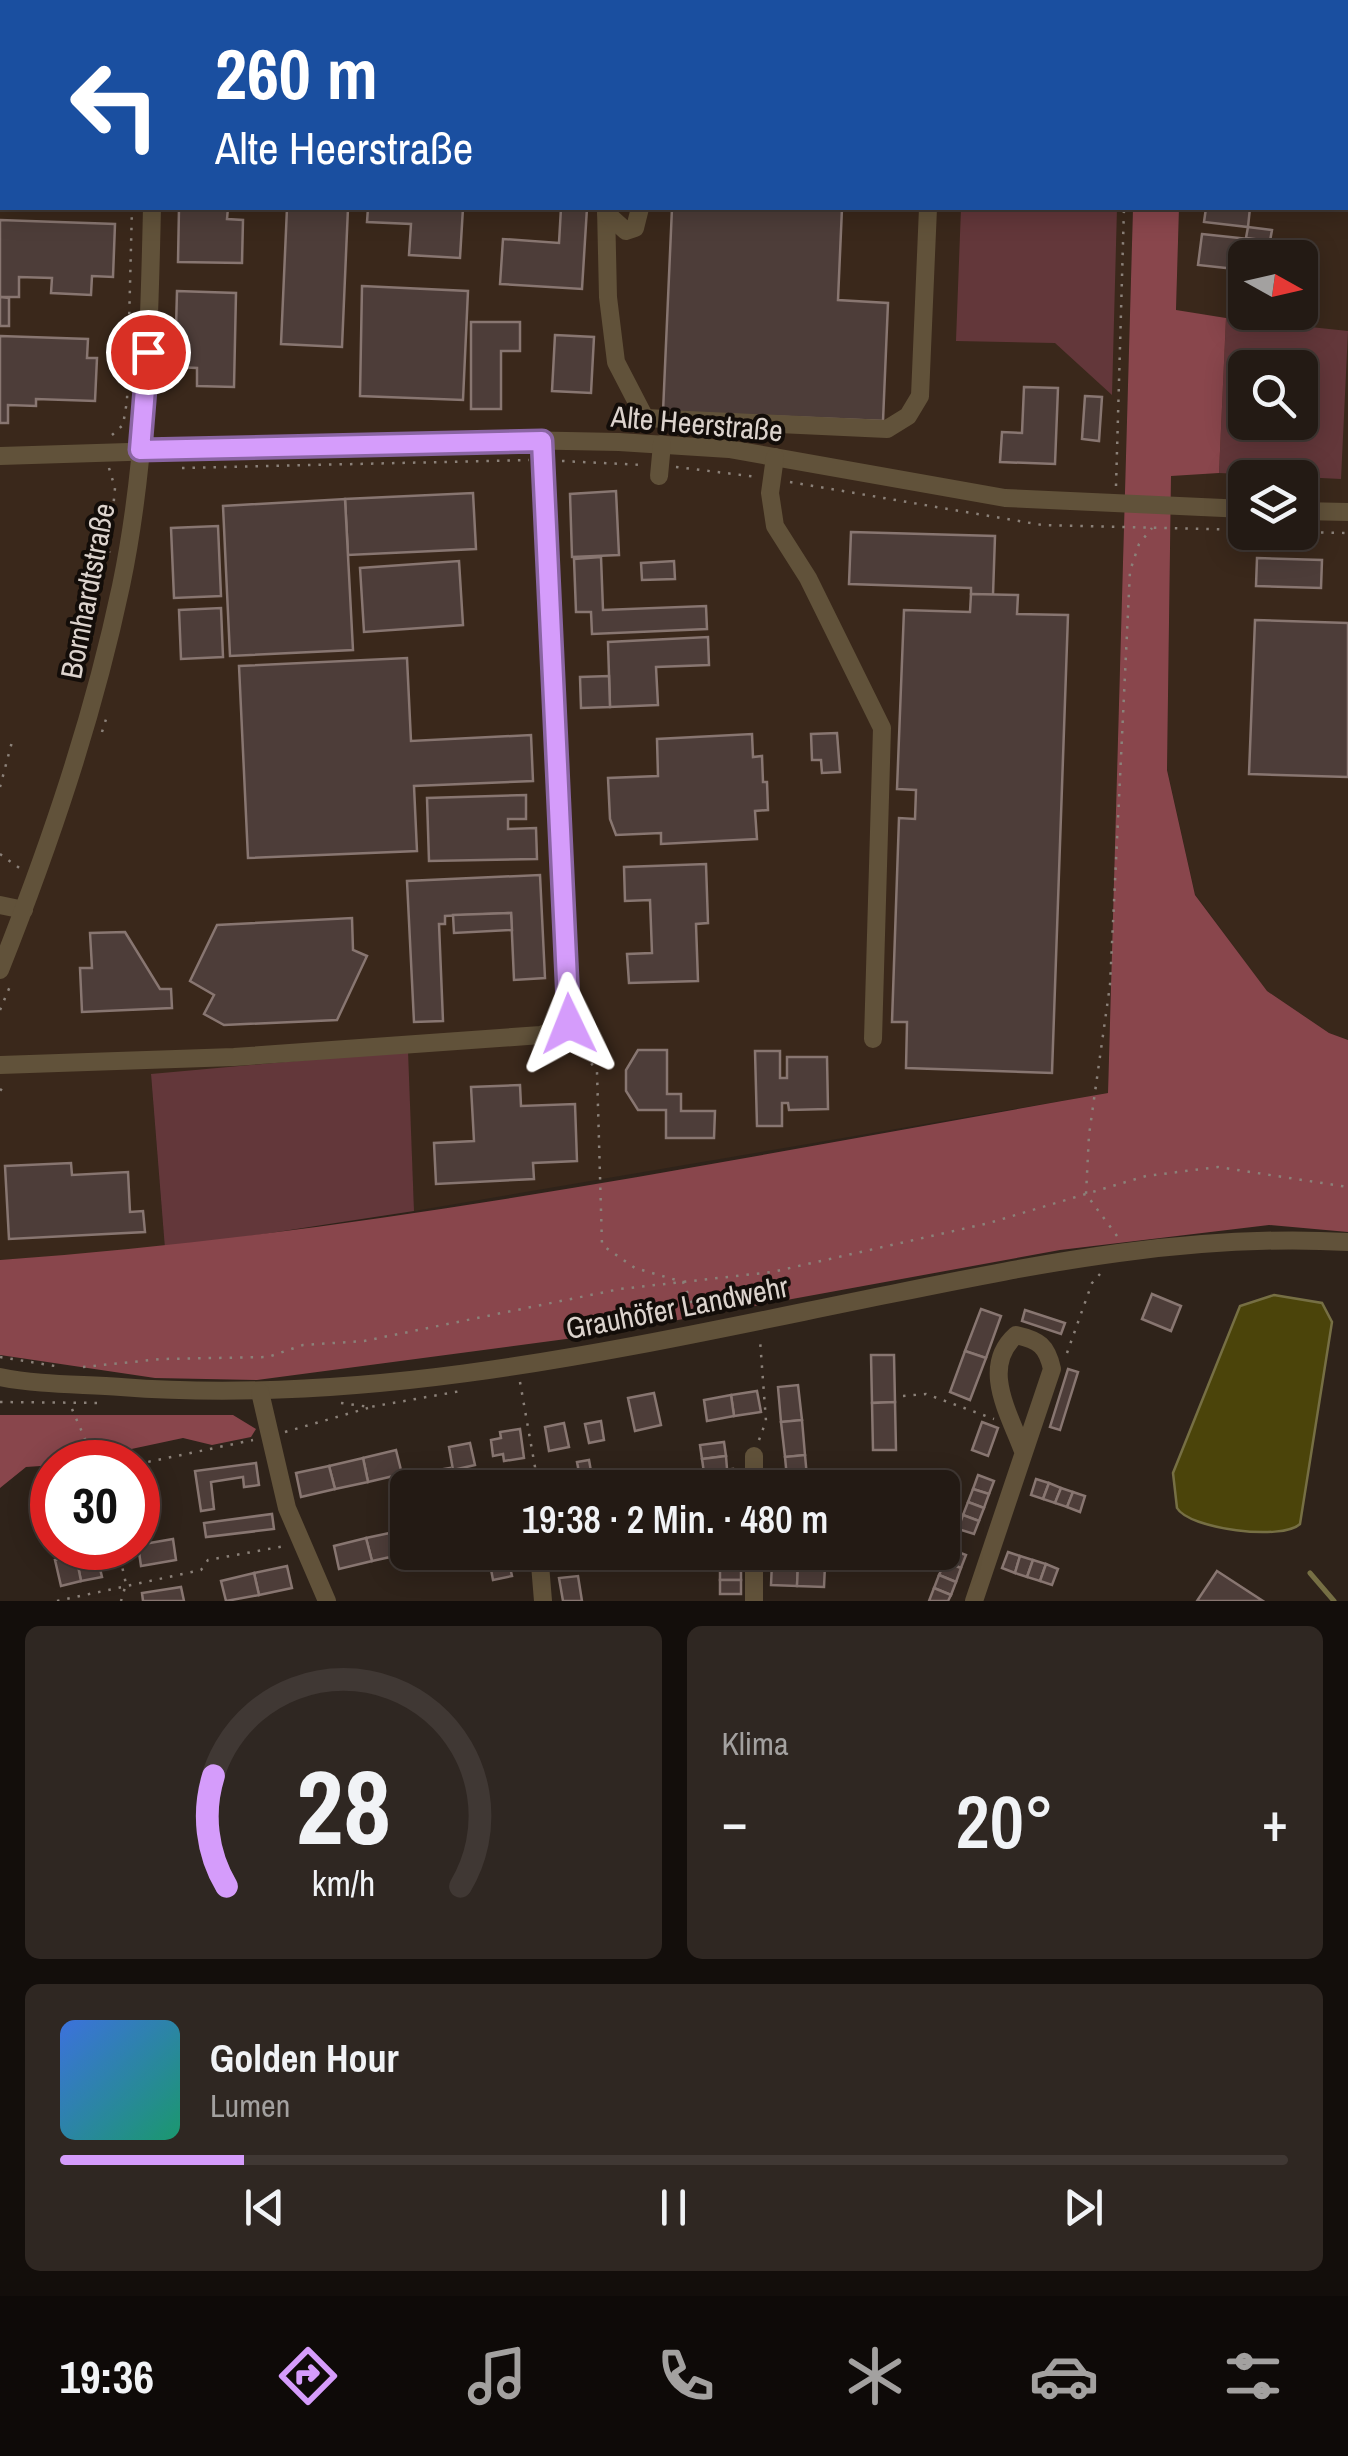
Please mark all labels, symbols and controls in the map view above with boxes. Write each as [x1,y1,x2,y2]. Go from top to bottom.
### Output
text: 260 m [215,27,378,121]
icon: left [50,40,180,170]
text: Alte Heerstraße [215,117,473,178]
north arrow [1228,240,1318,330]
map controls [1228,240,1318,550]
pin [106,310,191,395]
icon: arrive [121,325,176,380]
button: search [1228,350,1318,440]
street label: Alte Heerstraße [609,395,785,450]
button: layers [1228,460,1318,550]
street label: Bornhardtstraße [50,500,124,682]
position arrow [517,972,621,1076]
street label: Grauhöfer Landwehr [562,1266,792,1348]
speed limit sign: 30 [30,1440,160,1570]
text: 19:38 · 2 Min. · 480 m [522,1494,828,1545]
text: Klima [722,1722,789,1765]
text: 28 [296,1736,391,1876]
text: 20° [956,1770,1054,1871]
text: − [722,1784,748,1858]
text: + [1262,1784,1288,1858]
text: km/h [311,1859,375,1907]
text: Golden Hour [210,2033,399,2084]
text: Lumen [210,2084,290,2127]
icon: previous [237,2180,292,2235]
icon: pause [646,2180,701,2235]
icon: next [1056,2180,1111,2235]
icon: directions [273,2341,343,2411]
icon: music [462,2341,532,2411]
icon: phone [651,2341,721,2411]
icon: climate [840,2341,910,2411]
icon: car [1029,2341,1099,2411]
icon: filters [1218,2341,1288,2411]
text: 19:36 [60,2346,154,2407]

